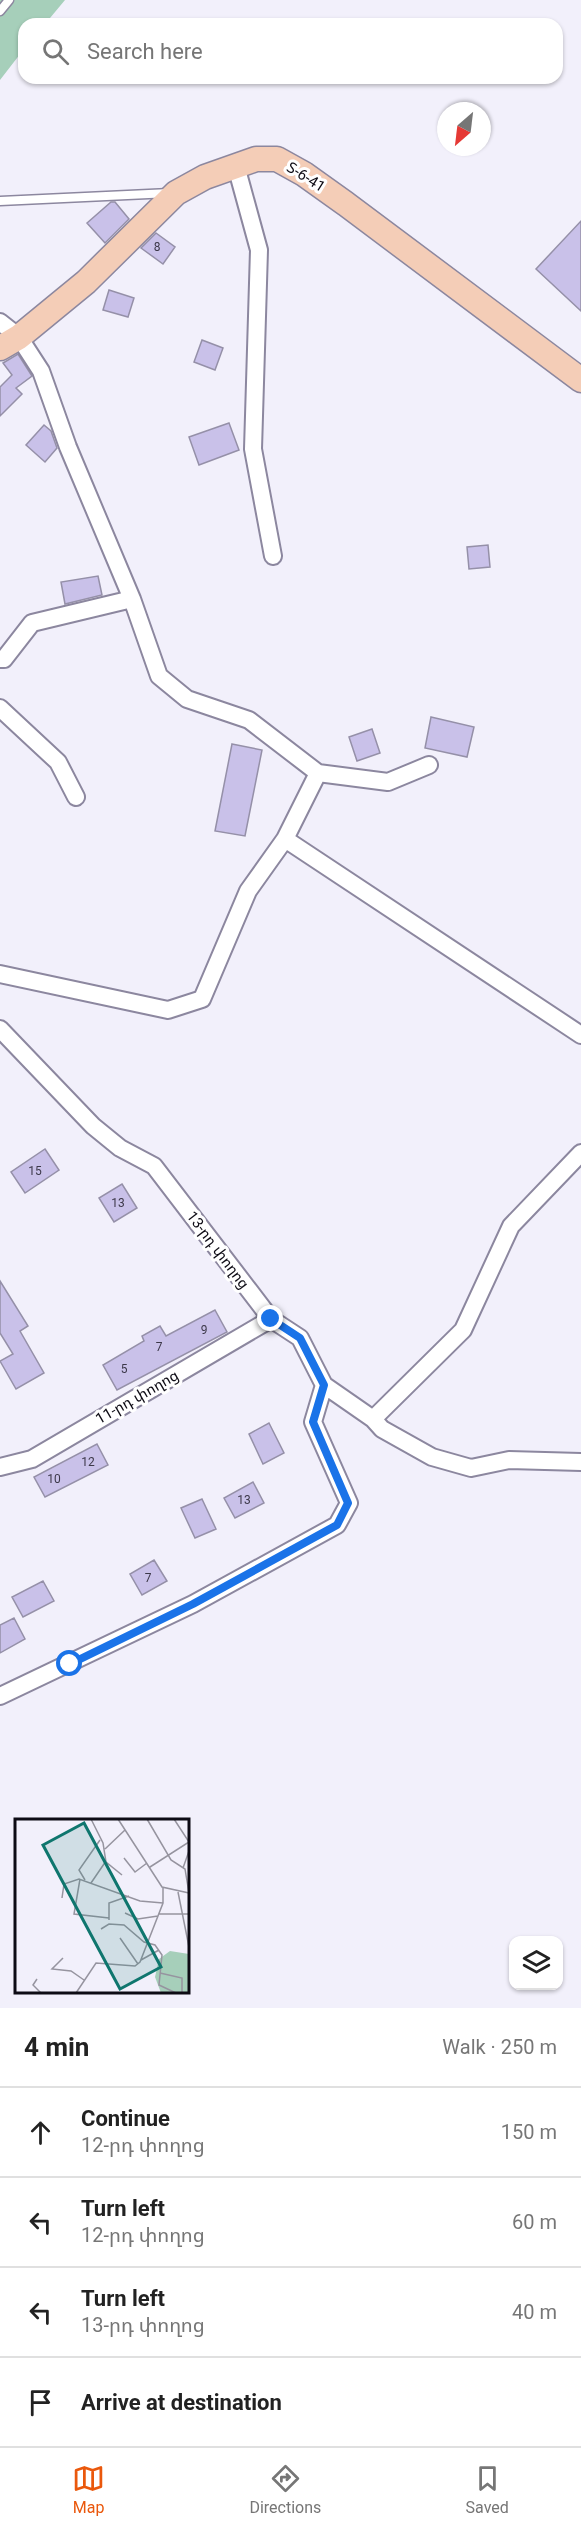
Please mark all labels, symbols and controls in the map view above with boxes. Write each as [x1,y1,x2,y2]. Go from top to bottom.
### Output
search box [18,18,563,84]
icon: search [39,35,72,68]
text: Search here [87,39,203,64]
north arrow [437,102,491,156]
street label: Տ-6-41 [283,158,329,196]
house number: 8 [154,240,161,254]
house number: 15 [28,1164,42,1178]
house number: 13 [111,1196,125,1210]
street label: 13-րդ փողոց [183,1208,253,1292]
route end [257,1305,283,1331]
house number: 9 [201,1323,207,1337]
house number: 7 [156,1340,163,1354]
house number: 5 [121,1362,128,1376]
street label: 11-րդ փողոց [92,1366,182,1428]
house number: 12 [81,1455,95,1469]
house number: 10 [47,1472,61,1486]
house number: 13 [237,1493,251,1507]
house number: 7 [145,1571,152,1585]
route start [56,1650,82,1676]
inset map [15,1819,189,1993]
map controls [509,1936,563,1990]
button: layers [509,1936,563,1990]
text: 4 min [24,2032,89,2062]
text: Walk · 250 m [442,2035,557,2059]
text: Continue [81,2106,170,2131]
icon: ahead [24,2116,57,2149]
text: 150 m [501,2120,557,2144]
text: 12-րդ փողոց [81,2133,205,2157]
text: Turn left [81,2196,165,2221]
icon: left [24,2206,57,2239]
text: 60 m [512,2210,557,2234]
text: 12-րդ փողոց [81,2223,205,2247]
text: Turn left [81,2286,165,2311]
icon: left [24,2296,57,2329]
text: 40 m [512,2300,557,2324]
text: 13-րդ փողոց [81,2313,205,2337]
icon: arrive [24,2386,57,2419]
text: Arrive at destination [81,2390,282,2415]
tab: Map [72,2462,105,2517]
tab: Directions [249,2462,321,2517]
tab: Saved [466,2462,509,2517]

